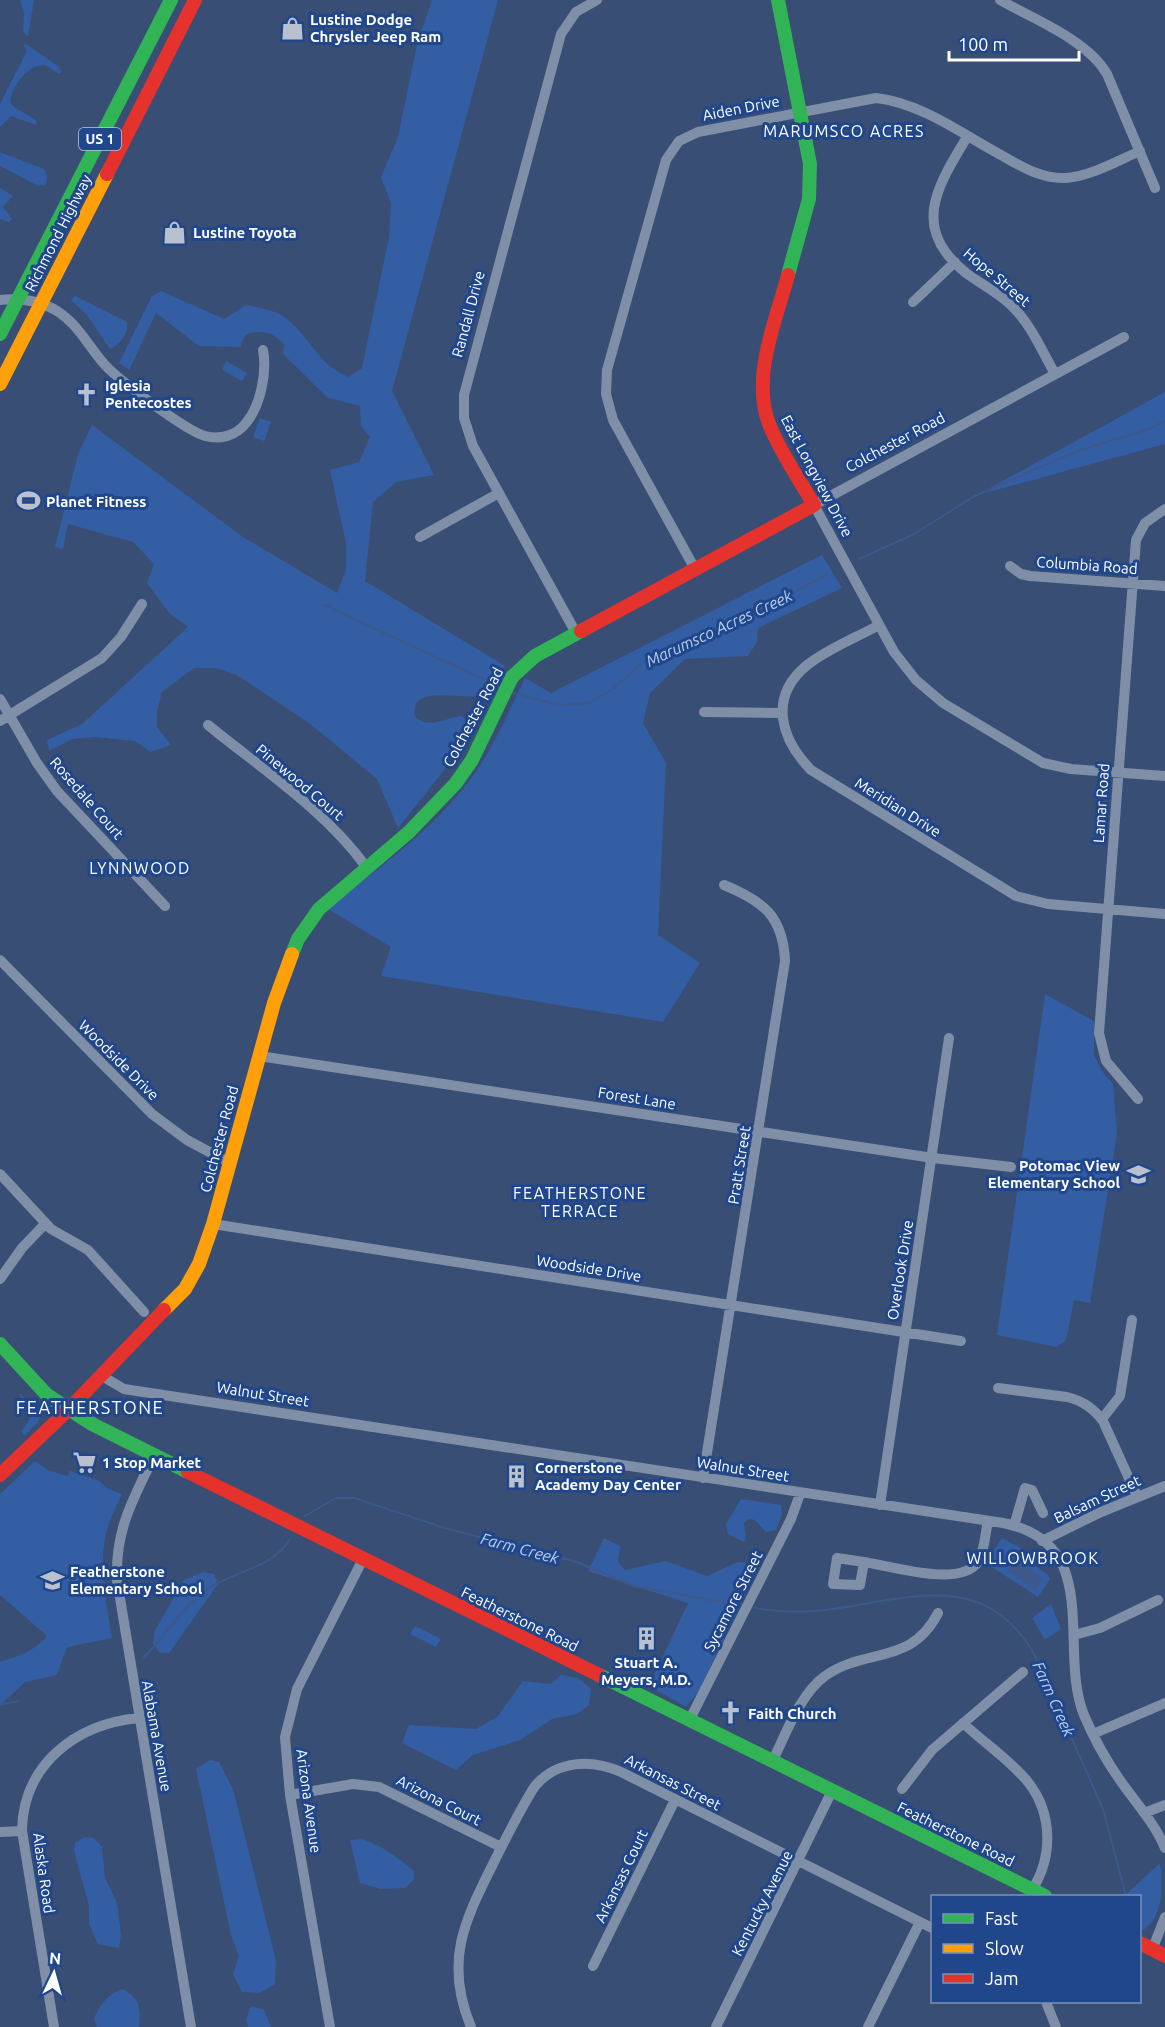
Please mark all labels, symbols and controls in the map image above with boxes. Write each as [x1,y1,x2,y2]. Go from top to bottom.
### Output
place label: Lustine Dodge Chrysler Jeep Ram [310,11,441,45]
shop icon: Lustine Dodge Chrysler Jeep Ram [279,15,305,41]
scale bar [949,24,1080,62]
text: 100 m [958,34,1008,54]
street label: Aiden Drive [701,92,781,124]
district label: MARUMSCO ACRES [763,122,925,140]
road number: US 1 [79,128,121,150]
street label: Richmond Highway [21,172,95,294]
shop icon: Lustine Toyota [162,219,188,245]
place label: Lustine Toyota [193,224,297,241]
street label: Hope Street [960,244,1034,310]
street label: Randall Drive [448,269,488,359]
place label: Iglesia Pentecostes [105,377,192,411]
church icon: Iglesia Pentecostes [74,381,100,407]
street label: Colchester Road [842,409,948,475]
street label: East Longview Drive [778,412,856,540]
sports icon: Planet Fitness [15,488,41,514]
place label: Planet Fitness [46,493,146,510]
street label: Columbia Road [1036,553,1138,577]
water label: Marumsco Acres Creek [643,586,796,670]
street label: Colchester Road [440,664,506,770]
street label: Pinewood Court [253,740,347,824]
street label: Rosedale Court [47,754,127,843]
street label: Lamar Road [1090,763,1112,843]
street label: Meridian Drive [852,774,944,840]
district label: LYNNWOOD [89,859,191,877]
street label: Woodside Drive [75,1016,163,1104]
street label: Forest Lane [597,1083,677,1113]
street label: Colchester Road [197,1084,241,1194]
street label: Pratt Street [724,1124,754,1206]
place label: Potomac View Elementary School [988,1157,1120,1191]
school or university icon: Potomac View Elementary School [1125,1161,1151,1187]
district label: FEATHERSTONE TERRACE [513,1184,647,1220]
street label: Overlook Drive [884,1219,916,1321]
street label: Woodside Drive [535,1251,643,1285]
street label: Walnut Street [215,1378,311,1410]
district label: FEATHERSTONE [16,1397,164,1417]
supermarket icon: 1 Stop Market [71,1449,97,1475]
street label: Walnut Street [695,1453,791,1485]
place label: 1 Stop Market [102,1454,202,1471]
place label: Cornerstone Academy Day Center [535,1459,682,1493]
building icon: Cornerstone Academy Day Center [504,1463,530,1489]
street label: Balsam Street [1051,1471,1143,1526]
water label: Farm Creek [479,1529,562,1567]
street label: Sycamore Street [700,1548,766,1654]
district label: WILLOWBROOK [966,1549,1100,1567]
place label: Featherstone Elementary School [70,1563,203,1597]
school or university icon: Featherstone Elementary School [39,1567,65,1593]
street label: Featherstone Road [459,1583,581,1655]
building icon: Stuart A. Meyers, M.D. [633,1625,659,1651]
place label: Stuart A. Meyers, M.D. [601,1654,691,1688]
water label: Farm Creek [1029,1659,1079,1740]
street label: Alabama Avenue [139,1679,175,1793]
church icon: Faith Church [717,1700,743,1726]
place label: Faith Church [748,1705,836,1722]
street label: Arizona Avenue [293,1748,325,1854]
street label: Arkansas Street [622,1751,724,1814]
street label: Arizona Court [394,1771,484,1829]
street label: Featherstone Road [895,1798,1017,1870]
street label: Arkansas Court [591,1827,651,1925]
street label: Alaska Road [30,1832,58,1914]
street label: Kentucky Avenue [728,1847,796,1959]
legend [931,1895,1141,2003]
text: Fast [985,1908,1018,1928]
text: Slow [985,1938,1024,1958]
north arrow [24,1943,84,2003]
text: N [49,1949,62,1968]
text: Jam [985,1968,1019,1988]

